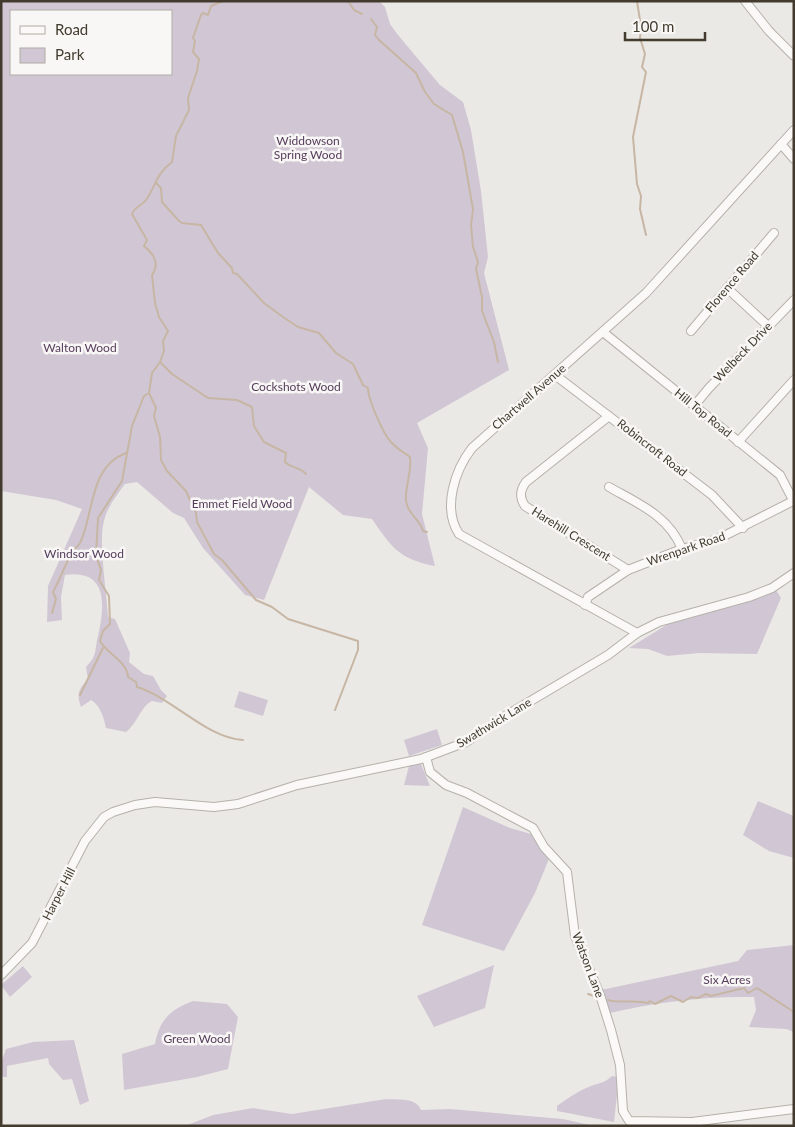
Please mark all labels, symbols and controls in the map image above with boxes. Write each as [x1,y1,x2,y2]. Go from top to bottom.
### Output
legend [10,10,172,75]
scale bar [625,10,705,42]
text: 100 m [632,17,674,35]
text: Road [55,20,88,38]
text: Park [55,45,85,63]
park label: Widdowson Spring Wood [274,133,342,162]
street label: Florence Road [702,248,762,315]
street label: Welbeck Drive [710,319,775,385]
park label: Walton Wood [43,340,117,355]
street label: Chartwell Avenue [489,360,569,433]
park label: Cockshots Wood [251,379,341,394]
street label: Hill Top Road [672,385,735,440]
street label: Robincroft Road [614,416,690,480]
park label: Emmet Field Wood [192,496,292,511]
street label: Harehill Crescent [529,503,614,564]
street label: Wrenpark Road [645,528,727,569]
park label: Windsor Wood [44,546,124,561]
street label: Swathwick Lane [453,694,534,751]
street label: Harper Hill [39,865,78,923]
street label: Watson Lane [569,930,608,1000]
park label: Six Acres [703,972,751,987]
park label: Green Wood [163,1031,231,1046]

